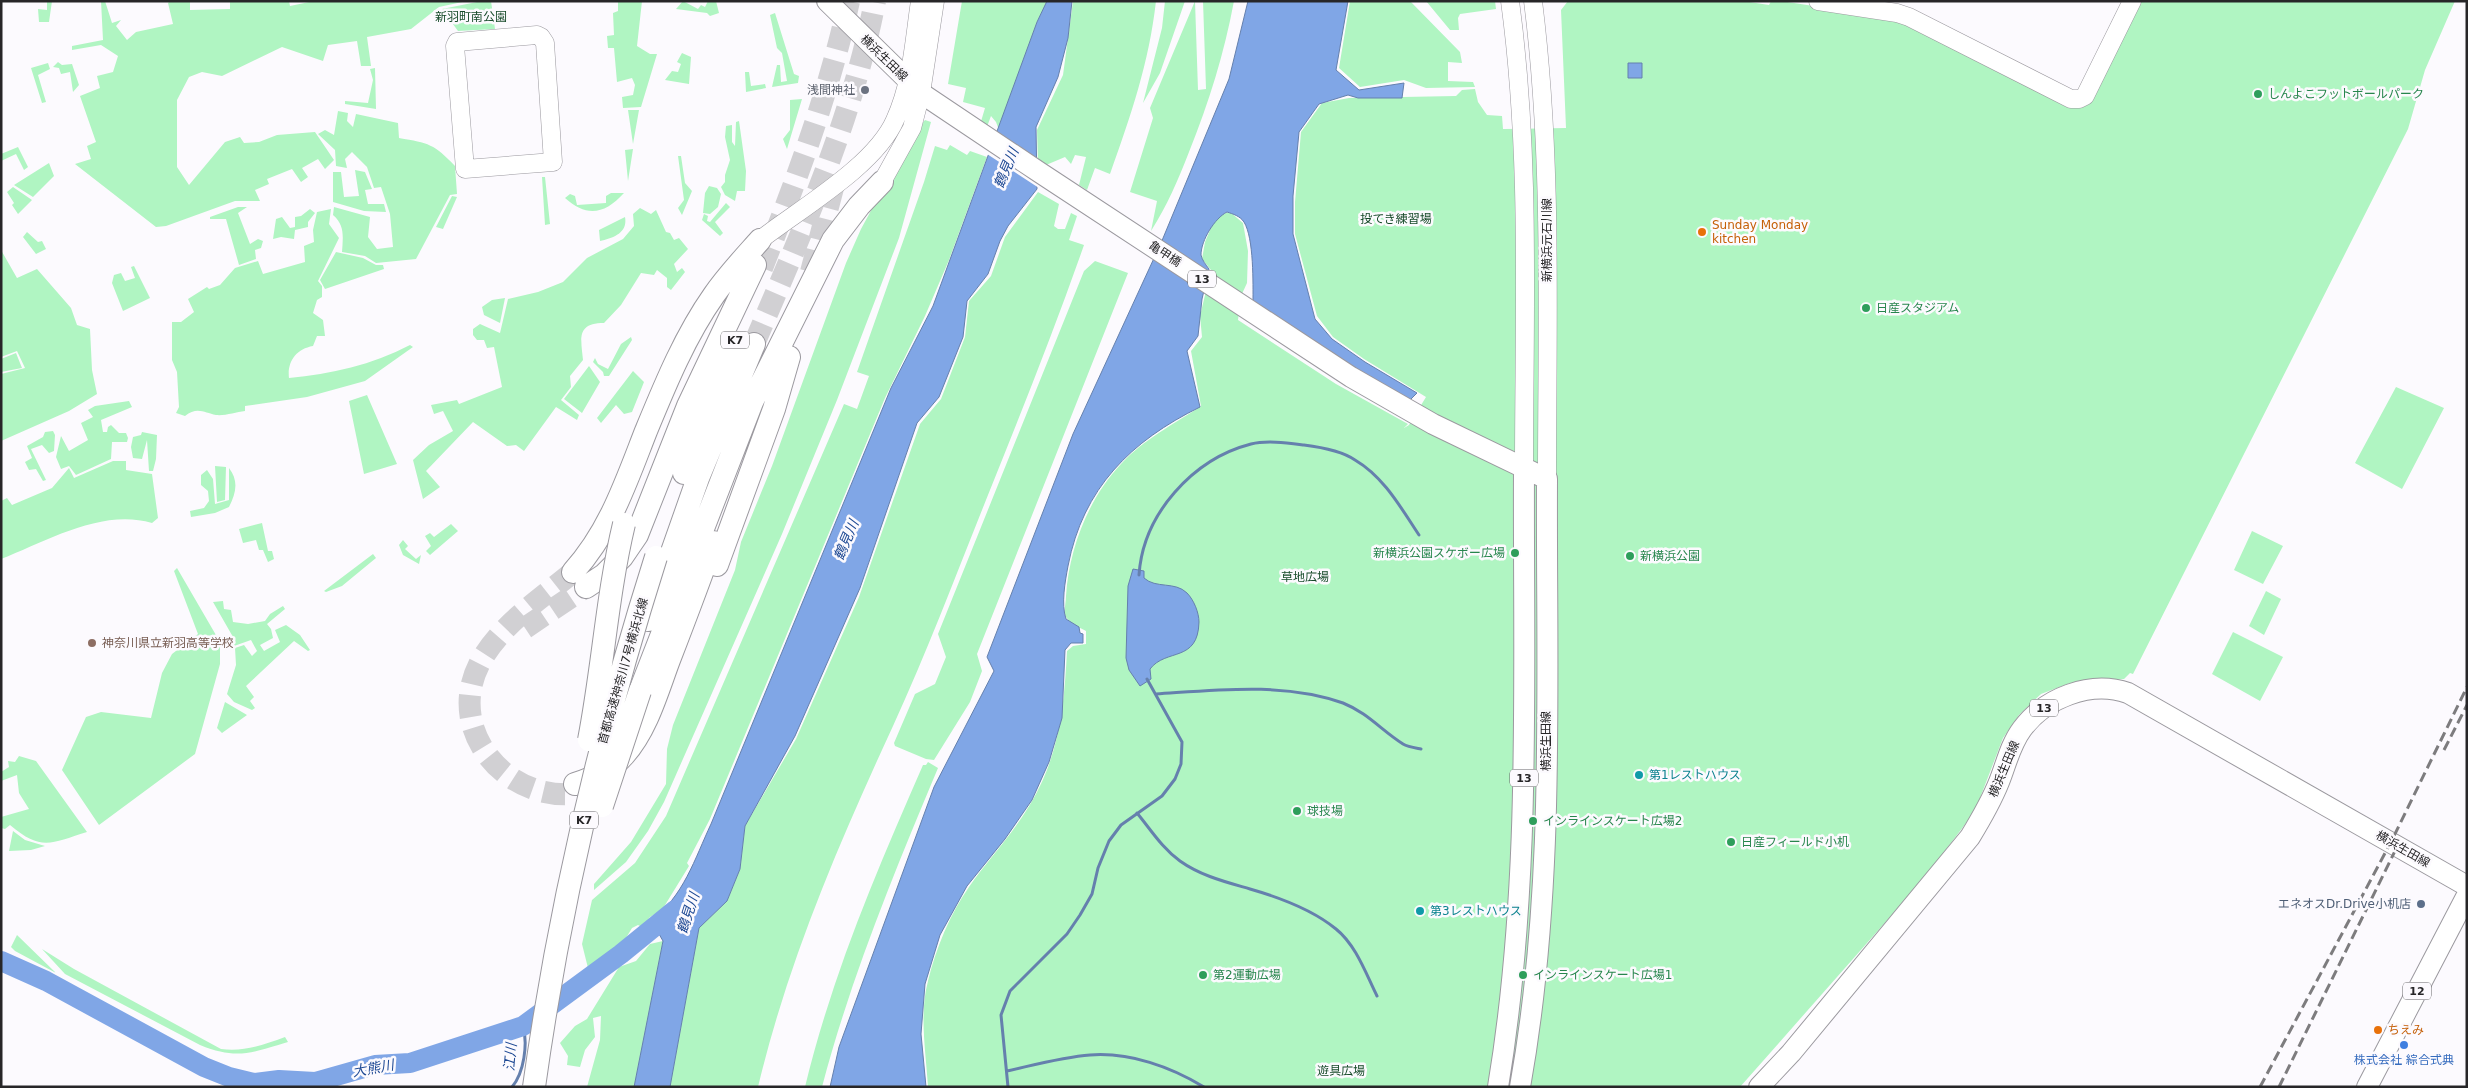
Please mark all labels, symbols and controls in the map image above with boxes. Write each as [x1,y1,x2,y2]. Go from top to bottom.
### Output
park label: 新羽町南公園 [435,10,507,24]
street label: 横浜生田線 [858,32,910,84]
place label: 浅間神社 [807,83,855,97]
marker: 浅間神社 [859,84,871,96]
place label: しんよこフットボールパーク [2268,87,2424,101]
marker: しんよこフットボールパーク [2252,88,2264,100]
water label: 鶴見川 [990,144,1022,190]
street label: 新横浜元石川線 [1540,198,1554,282]
park label: 投てき練習場 [1360,212,1432,226]
place label: Sunday Monday kitchen [1712,218,1808,246]
marker: Sunday Monday kitchen [1696,226,1708,238]
street label: 亀甲橋 [1146,238,1184,270]
road number: 13 [1188,270,1216,288]
place label: 日産スタジアム [1876,301,1959,315]
marker: 日産スタジアム [1860,302,1872,314]
road number: K7 [721,332,749,348]
water label: 鶴見川 [830,516,862,562]
place label: 新横浜公園スケボー広場 [1373,546,1505,560]
marker: 新横浜公園スケボー広場 [1509,547,1521,559]
place label: 新横浜公園 [1640,549,1700,563]
marker: 新横浜公園 [1624,550,1636,562]
park label: 草地広場 [1281,570,1329,584]
street label: 首都高速神奈川7号横浜北線 [595,596,651,746]
place label: 神奈川県立新羽高等学校 [102,636,234,650]
marker: 神奈川県立新羽高等学校 [86,637,98,649]
road number: 13 [2030,700,2058,716]
street label: 横浜生田線 [1539,711,1553,771]
street label: 横浜生田線 [1986,739,2022,799]
place label: 第1レストハウス [1649,768,1741,782]
marker: 第1レストハウス [1633,769,1645,781]
road number: 13 [1510,770,1538,786]
place label: 球技場 [1307,804,1343,818]
marker: 球技場 [1291,805,1303,817]
road number: K7 [570,812,598,828]
place label: インラインスケート広場2 [1543,814,1682,828]
marker: インラインスケート広場2 [1527,815,1539,827]
street label: 横浜生田線 [2374,828,2432,870]
place label: 日産フィールド小机 [1741,835,1849,849]
marker: 日産フィールド小机 [1725,836,1737,848]
water label: 鶴見川 [674,889,703,935]
place label: エネオスDr.Drive小机店 [2278,897,2411,911]
marker: エネオスDr.Drive小机店 [2415,898,2427,910]
place label: 第3レストハウス [1430,904,1522,918]
marker: 第3レストハウス [1414,905,1426,917]
place label: 第2運動広場 [1213,968,1281,982]
place label: インラインスケート広場1 [1533,968,1672,982]
marker: 第2運動広場 [1197,969,1209,981]
marker: インラインスケート広場1 [1517,969,1529,981]
road number: 12 [2403,982,2431,999]
place label: ちえみ [2388,1023,2424,1037]
marker: ちえみ [2372,1024,2384,1036]
marker: 株式会社 綜合式典 [2398,1039,2410,1051]
water label: 江川 [501,1040,519,1072]
place label: 株式会社 綜合式典 [2354,1053,2454,1067]
water label: 大熊川 [351,1056,397,1080]
park label: 遊具広場 [1317,1064,1365,1078]

